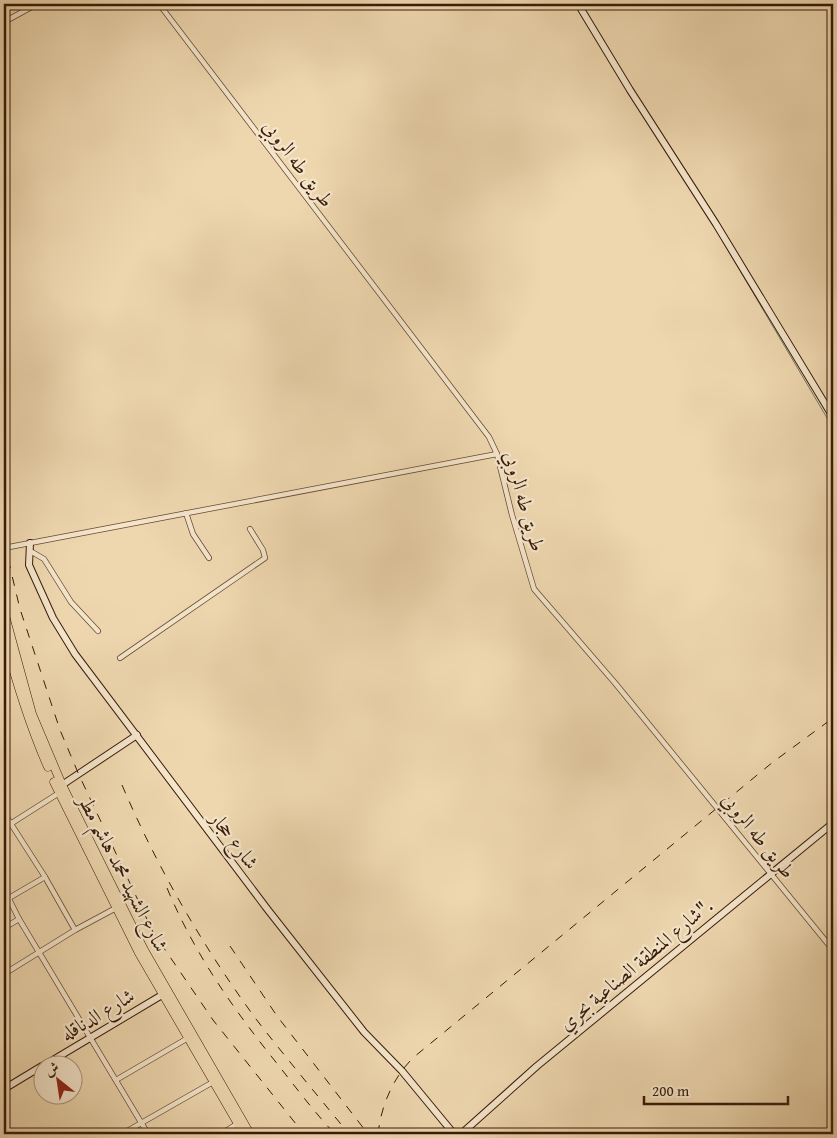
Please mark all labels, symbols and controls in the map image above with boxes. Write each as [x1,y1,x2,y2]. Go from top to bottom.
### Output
street label: طريق طه الروبي [255,113,342,214]
street label: طريق طه الروبي [495,447,553,555]
street label: طريق طه الروبي [714,786,803,885]
street label: شارع الشهيد محمد هاشم مطر [66,788,176,959]
street label: شارع حجار [199,803,266,877]
street label: شارع المنطقة الصناعية بحري". [552,891,721,1040]
street label: شارع الدناقله [54,980,142,1051]
north arrow [32,1056,82,1106]
text: ش [40,1057,63,1081]
scale bar [644,1073,788,1105]
text: 200 m [652,1080,690,1101]

